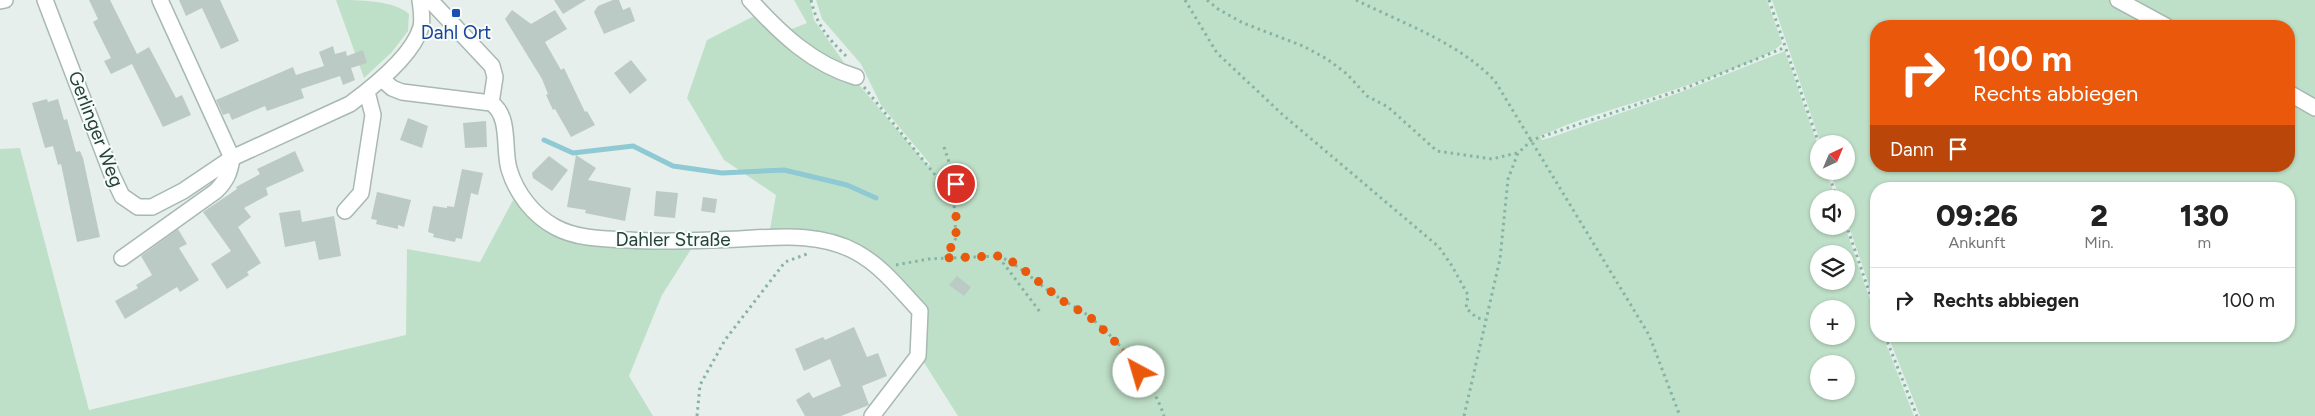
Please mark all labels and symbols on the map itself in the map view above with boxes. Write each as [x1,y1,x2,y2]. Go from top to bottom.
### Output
marker: Dahl Ort [450,7,462,19]
place label: Dahl Ort [421,21,491,44]
street label: Gerlinger Weg [63,68,129,190]
north arrow [1810,135,1855,180]
pin [935,163,977,205]
street label: Dahler Straße [615,228,731,251]
position arrow [1112,345,1164,397]

